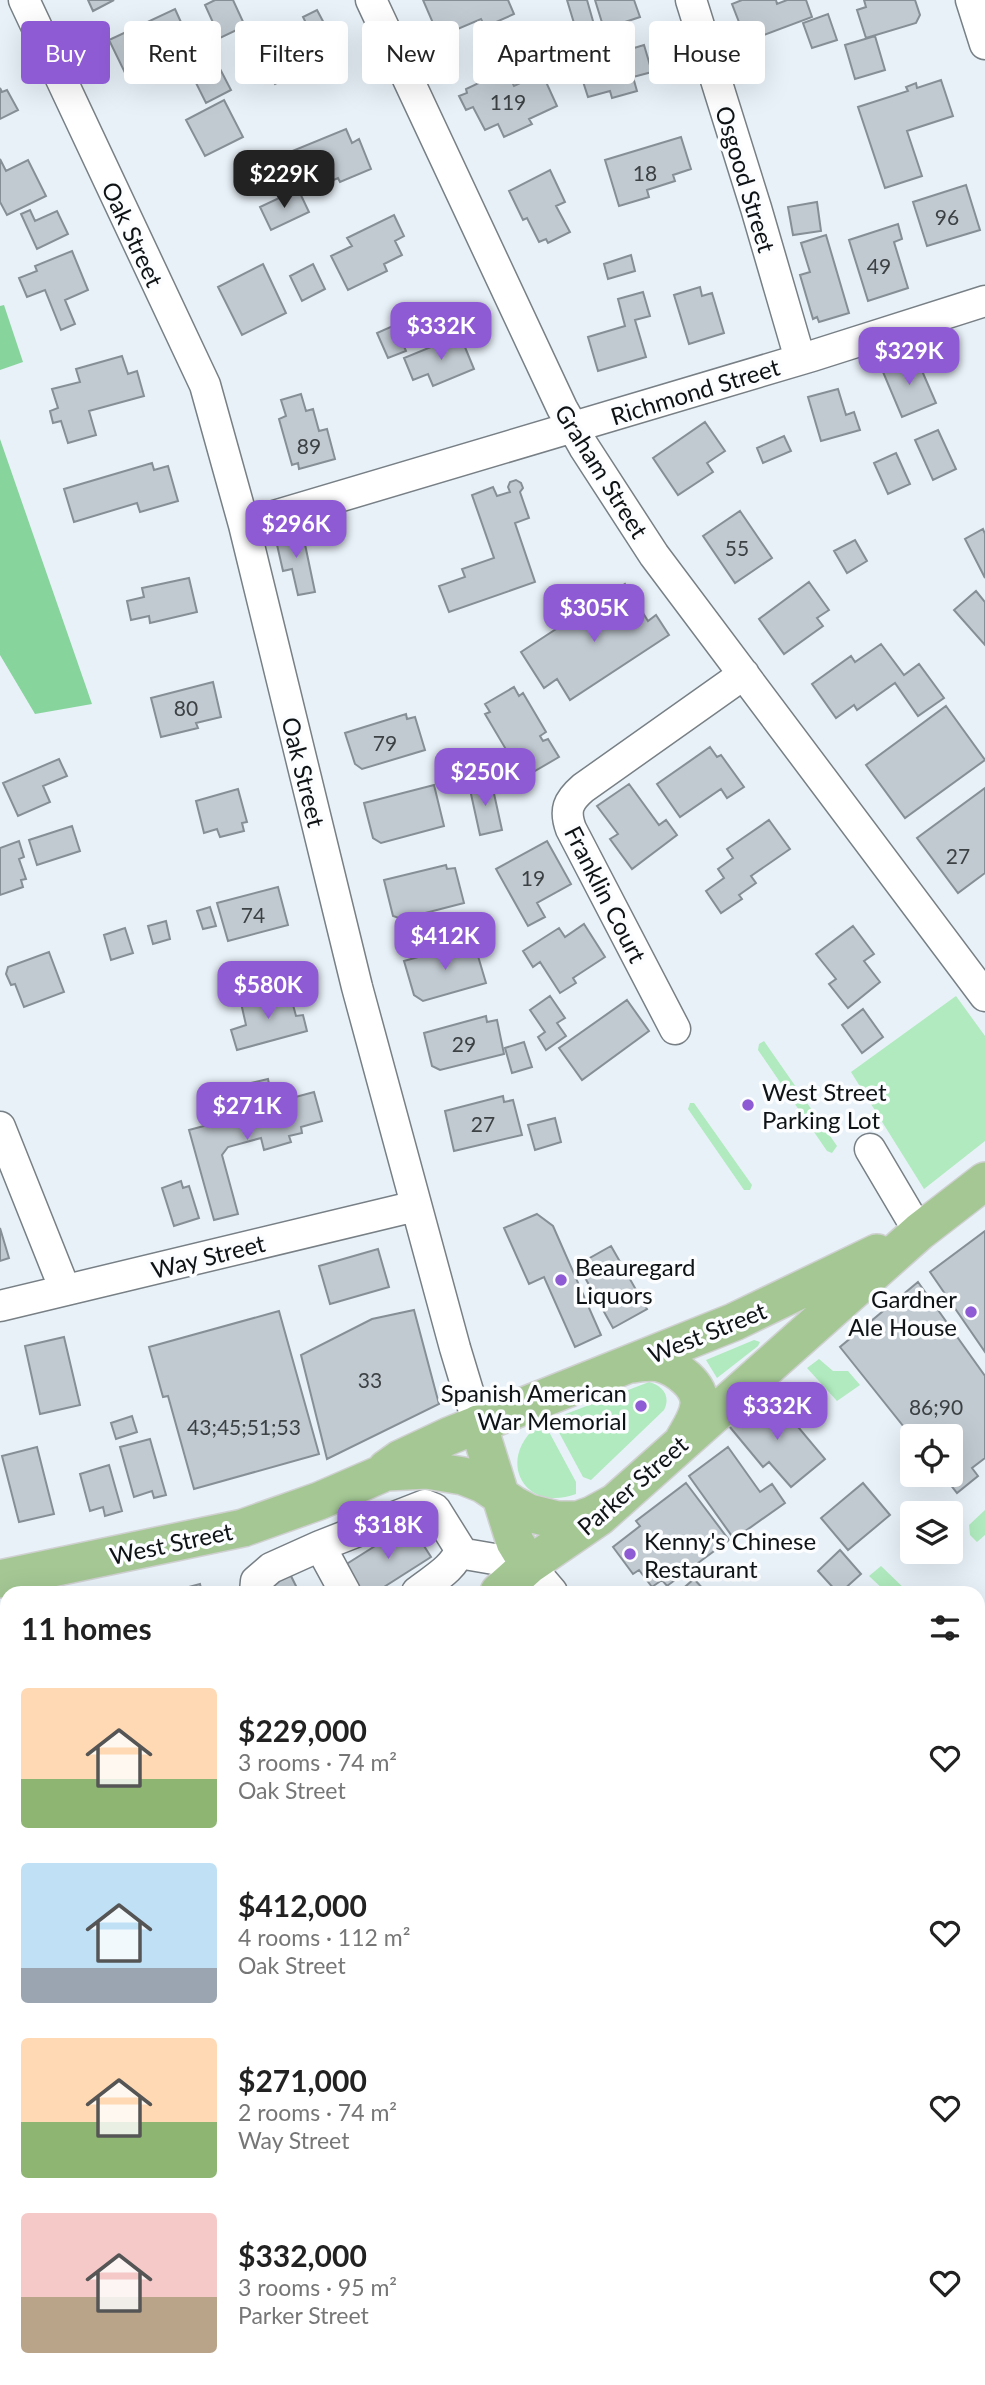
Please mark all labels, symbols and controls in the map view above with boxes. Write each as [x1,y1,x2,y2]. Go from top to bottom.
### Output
chip: Buy [21,21,110,84]
chip: Rent [124,21,221,84]
chip: Filters [235,21,348,84]
chip: New [362,21,459,84]
chip: Apartment [473,21,635,84]
chip: House [649,21,765,84]
house number: 119 [490,89,526,114]
street label: Osgood Street [710,102,782,256]
pin: $229K [235,150,333,210]
text: $229K [249,159,319,187]
house number: 18 [633,160,657,185]
street label: Oak Street [96,177,170,291]
house number: 96 [935,204,959,229]
house number: 49 [867,253,891,278]
pin: $332K [392,302,490,362]
text: $332K [406,311,476,339]
pin: $329K [860,328,958,387]
text: $329K [874,336,944,364]
street label: Richmond Street [607,351,783,430]
street label: Graham Street [549,399,655,544]
house number: 89 [297,433,321,458]
pin: $296K [247,500,345,560]
text: $296K [261,509,331,537]
house number: 55 [725,535,749,560]
pin: $305K [545,584,643,644]
text: $305K [559,593,629,621]
house number: 80 [174,695,198,720]
street label: Oak Street [276,714,332,830]
house number: 79 [373,730,397,755]
pin: $250K [436,748,534,808]
text: $250K [450,757,520,785]
street label: Franklin Court [559,821,653,968]
house number: 27 [946,843,970,868]
house number: 19 [521,865,545,890]
house number: 74 [241,902,265,927]
pin: $412K [396,912,494,972]
text: $412K [410,921,480,949]
pin: $580K [219,962,317,1021]
text: $580K [233,970,303,998]
house number: 29 [452,1031,476,1056]
place label: West Street Parking Lot [762,1077,887,1134]
pin: $271K [198,1082,296,1142]
text: $271K [212,1091,282,1119]
marker: West Street Parking Lot [740,1097,756,1113]
house number: 27 [471,1111,495,1136]
street label: Way Street [148,1228,268,1284]
place label: Beauregard Liquors [575,1252,695,1309]
marker: Beauregard Liquors [553,1272,569,1288]
place label: Gardner Ale House [848,1284,957,1341]
street label: West Street [644,1295,771,1369]
marker: Gardner Ale House [963,1304,979,1320]
house number: 33 [358,1367,382,1392]
place label: Spanish American War Memorial [441,1378,627,1435]
pin: $332K [728,1382,826,1442]
text: $332K [742,1391,812,1419]
house number: 86;90 [909,1394,963,1419]
marker: Spanish American War Memorial [633,1398,649,1414]
house number: 43;45;51;53 [187,1414,301,1439]
map controls [900,1424,963,1564]
button: locate [900,1424,963,1487]
street label: Parker Street [571,1429,693,1541]
button: layers [900,1501,963,1564]
pin: $318K [339,1502,437,1561]
text: $318K [353,1510,423,1538]
street label: West Street [107,1516,235,1570]
place label: Kenny's Chinese Restaurant [644,1526,816,1583]
marker: Kenny's Chinese Restaurant [622,1546,638,1562]
icon: filters [926,1609,964,1647]
text: 11 homes [21,1610,152,1646]
text: $229,000 [238,1712,367,1748]
icon: home [77,1716,161,1800]
icon: heart [926,1739,964,1777]
text: 3 rooms · 74 m² [238,1748,397,1776]
text: Oak Street [238,1776,346,1804]
text: $412,000 [238,1887,367,1923]
icon: home [77,1891,161,1975]
icon: heart [926,1914,964,1952]
text: 4 rooms · 112 m² [238,1923,410,1951]
text: Oak Street [238,1951,346,1979]
text: $271,000 [238,2062,367,2098]
icon: home [77,2066,161,2150]
icon: heart [926,2089,964,2127]
text: 2 rooms · 74 m² [238,2098,397,2126]
text: Way Street [238,2126,349,2154]
text: $332,000 [238,2237,367,2273]
icon: home [77,2241,161,2325]
icon: heart [926,2264,964,2302]
text: 3 rooms · 95 m² [238,2273,397,2301]
text: Parker Street [238,2301,369,2329]

